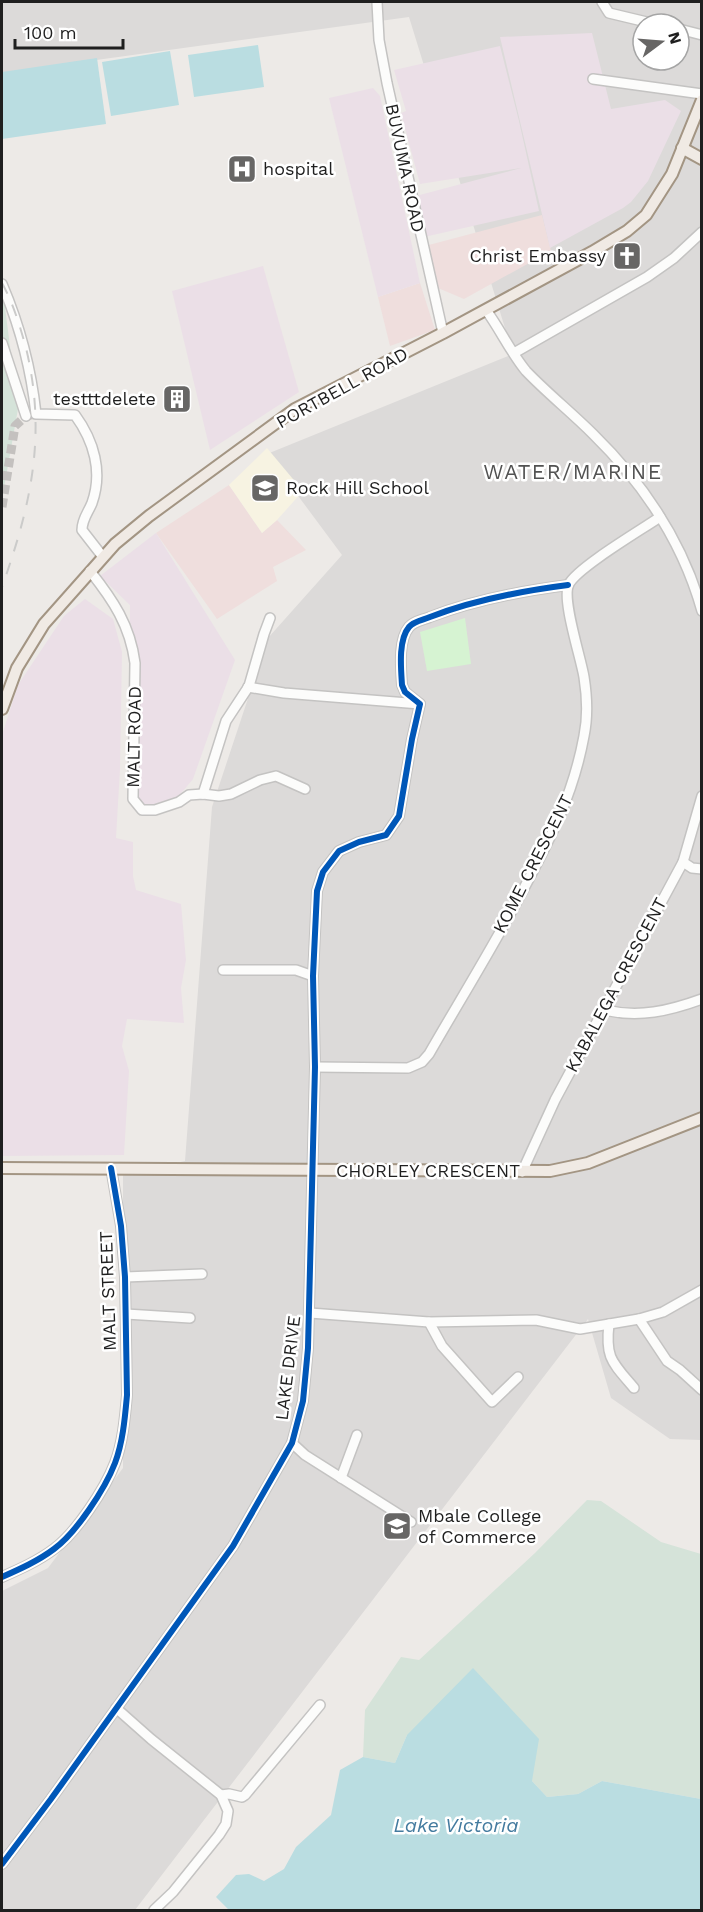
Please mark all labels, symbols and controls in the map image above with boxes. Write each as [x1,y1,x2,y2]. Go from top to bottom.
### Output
scale bar [15,12,123,50]
north arrow [631,12,691,72]
text: 100 m [24,22,77,43]
text: N [664,30,686,46]
street label: BUVUMA ROAD [382,101,429,234]
hospital icon: hospital [226,153,258,185]
place label: hospital [263,158,334,179]
church icon: Christ Embassy [611,240,643,272]
place label: Christ Embassy [469,245,607,266]
street label: PORTBELL ROAD [272,343,411,432]
building icon: testttdelete [161,383,193,415]
place label: testttdelete [53,388,156,409]
district label: WATER/MARINE [483,459,663,484]
school or university icon: Rock Hill School [249,472,281,504]
place label: Rock Hill School [286,477,429,498]
street label: MALT ROAD [122,686,145,788]
street label: KOME CRESCENT [488,791,577,937]
street label: KABALEGA CRESCENT [561,894,671,1076]
street label: CHORLEY CRESCENT [336,1160,520,1181]
street label: MALT STREET [95,1231,120,1351]
street label: LAKE DRIVE [271,1314,304,1422]
place label: Mbale College of Commerce [418,1505,541,1547]
school or university icon: Mbale College of Commerce [381,1510,413,1542]
water label: Lake Victoria [393,1813,519,1837]

